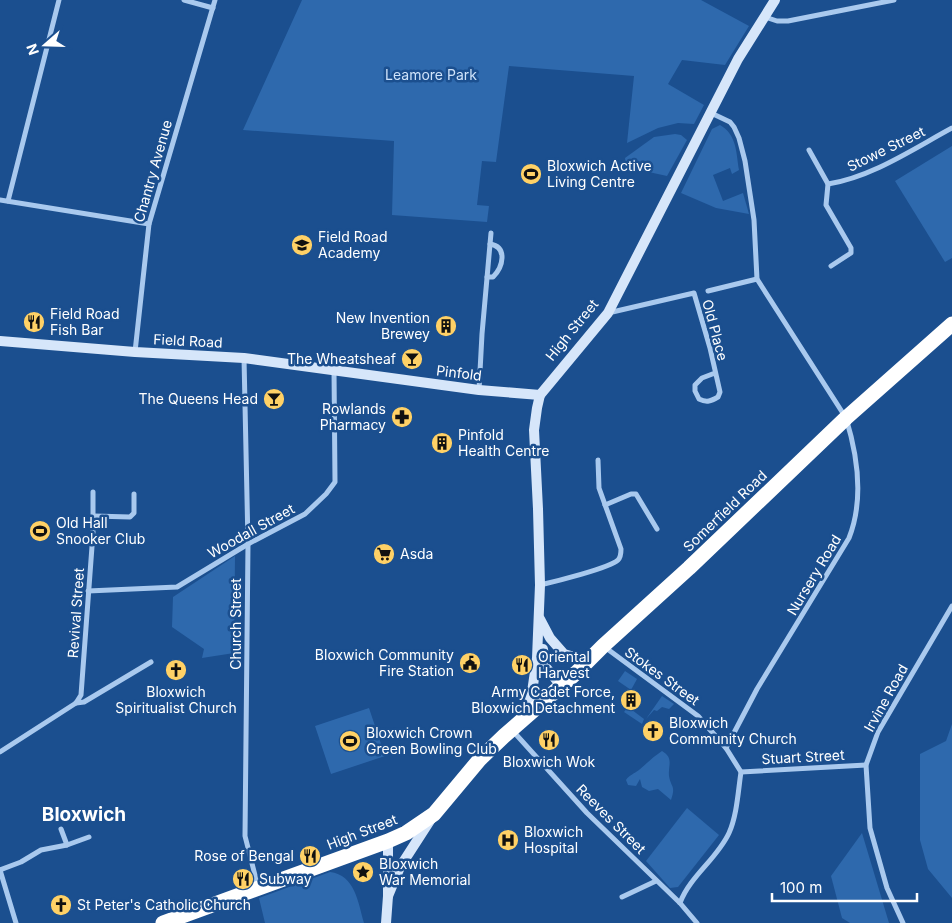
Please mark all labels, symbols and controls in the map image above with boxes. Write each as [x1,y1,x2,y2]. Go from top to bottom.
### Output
north arrow [20,20,70,70]
text: N [23,42,42,58]
park label: Leamore Park [385,66,477,83]
street label: Chantry Avenue [130,118,175,224]
street label: Stowe Street [844,122,928,175]
place label: Bloxwich Active Living Centre [547,157,652,190]
sports icon: Bloxwich Active Living Centre [519,162,543,186]
place label: Field Road Academy [318,228,388,261]
school or university icon: Field Road Academy [290,233,314,257]
street label: High Street [542,295,602,364]
street label: Old Place [699,297,732,362]
place label: Field Road Fish Bar [50,305,120,338]
place label: New Invention Brewey [336,309,430,342]
restaurant icon: Field Road Fish Bar [22,310,46,334]
building icon: New Invention Brewey [434,314,458,338]
street label: Field Road [153,330,223,351]
bar icon: The Wheatsheaf [400,347,424,371]
place label: The Wheatsheaf [287,350,396,367]
street label: Pinfold [435,361,483,384]
bar icon: The Queens Head [262,387,286,411]
place label: The Queens Head [139,390,258,407]
place label: Rowlands Pharmacy [320,400,386,433]
pharmacy icon: Rowlands Pharmacy [390,405,414,429]
place label: Pinfold Health Centre [458,426,549,459]
building icon: Pinfold Health Centre [430,431,454,455]
street label: Somerfield Road [679,466,770,555]
street label: Woodall Street [204,500,297,561]
place label: Old Hall Snooker Club [56,514,145,547]
sports icon: Old Hall Snooker Club [28,519,52,543]
street label: Nursery Road [783,531,844,618]
supermarket icon: Asda [372,542,396,566]
place label: Asda [400,545,433,562]
street label: Revival Street [64,567,87,659]
street label: Church Street [227,578,244,670]
street label: Stokes Street [622,643,703,709]
place label: Bloxwich Community Fire Station [315,646,454,679]
place label: Oriental Harvest [538,648,590,681]
public building icon: Bloxwich Community Fire Station [458,651,482,675]
restaurant icon: Oriental Harvest [510,653,534,677]
church icon: Bloxwich Spiritualist Church [164,658,188,682]
street label: Irvine Road [860,661,911,735]
place label: Bloxwich Spiritualist Church [115,683,237,716]
place label: Army Cadet Force, Bloxwich Detachment [471,683,615,716]
building icon: Army Cadet Force, Bloxwich Detachment [619,688,643,712]
place label: Bloxwich Community Church [669,714,797,747]
church icon: Bloxwich Community Church [641,719,665,743]
place label: Bloxwich Crown Green Bowling Club [366,724,497,757]
restaurant icon: Bloxwich Wok [537,728,561,752]
sports icon: Bloxwich Crown Green Bowling Club [338,729,362,753]
street label: Stuart Street [761,746,845,767]
place label: Bloxwich Wok [503,753,596,770]
street label: Reeves Street [573,780,650,857]
district label: Bloxwich [42,803,126,826]
street label: High Street [324,810,400,853]
place label: Bloxwich Hospital [524,823,583,856]
hospital icon: Bloxwich Hospital [496,828,520,852]
restaurant icon: Rose of Bengal [298,844,322,868]
place label: Rose of Bengal [194,847,294,864]
place label: Bloxwich War Memorial [379,855,471,888]
place icon: Bloxwich War Memorial [351,860,375,884]
restaurant icon: Subway [231,867,255,891]
place label: Subway [259,870,312,887]
scale bar [772,870,917,902]
text: 100 m [780,878,822,897]
church icon: St Peter's Catholic Church [49,893,73,917]
place label: St Peter's Catholic Church [77,896,251,913]

